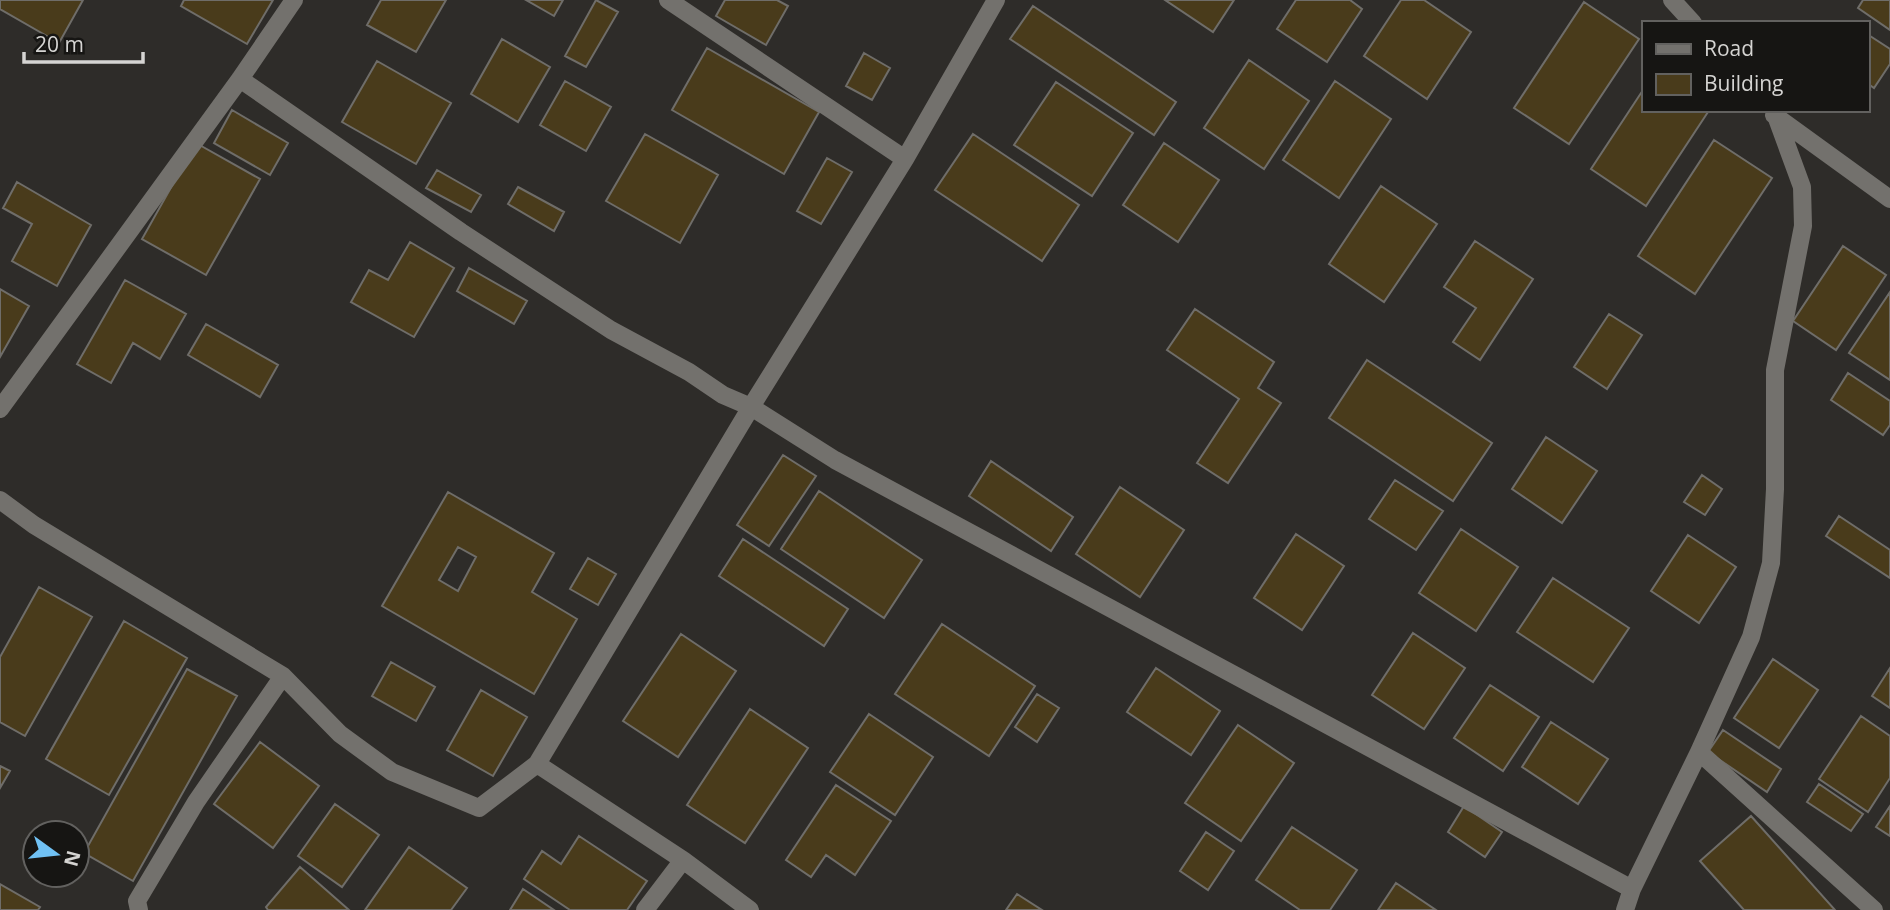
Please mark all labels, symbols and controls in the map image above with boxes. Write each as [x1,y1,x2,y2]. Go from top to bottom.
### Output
scale bar [24,21,144,65]
legend [1642,21,1869,112]
text: 20 m [35,30,84,58]
text: Road [1704,34,1754,62]
text: Building [1704,69,1783,97]
north arrow [21,819,91,889]
text: N [58,848,87,869]

